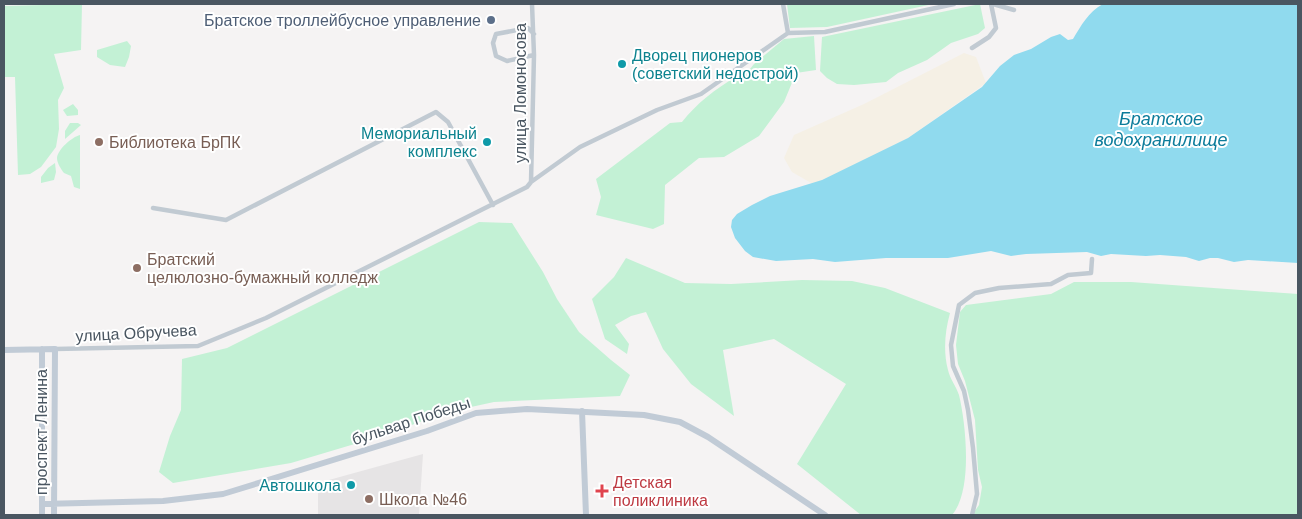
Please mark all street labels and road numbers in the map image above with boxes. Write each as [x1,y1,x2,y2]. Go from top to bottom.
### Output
street label: улица Ломоносова [512,23,529,163]
street label: улица Обручева [75,321,197,345]
street label: проспект Ленина [33,369,50,495]
street label: бульвар Победы [350,394,472,448]

